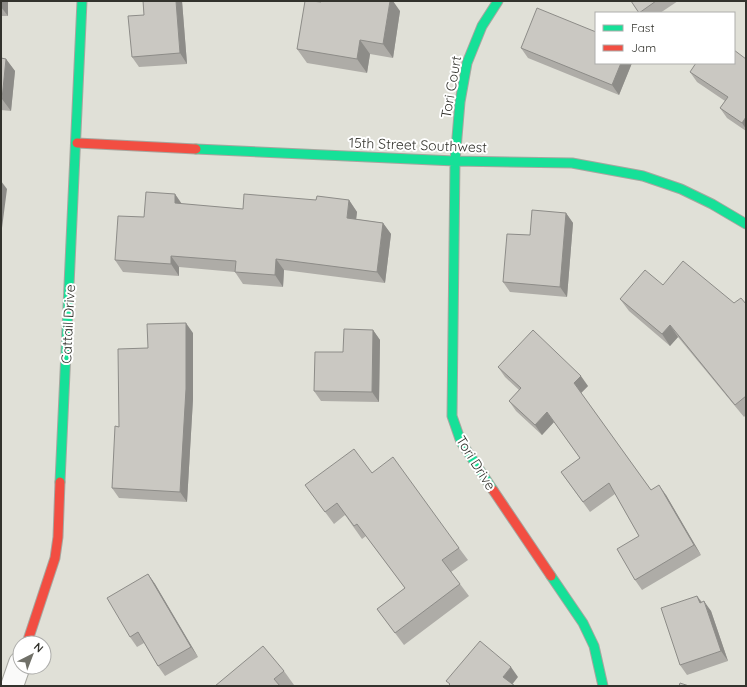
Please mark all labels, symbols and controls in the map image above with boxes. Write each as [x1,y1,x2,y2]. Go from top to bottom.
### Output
legend [595,12,735,64]
text: Fast [631,20,655,35]
text: Jam [631,40,656,55]
street label: Tori Court [437,54,465,120]
street label: 15th Street Southwest [349,134,488,156]
street label: Cattail Drive [57,284,79,364]
street label: Tori Drive [452,432,500,494]
north arrow [12,635,52,675]
text: N [31,640,46,655]

